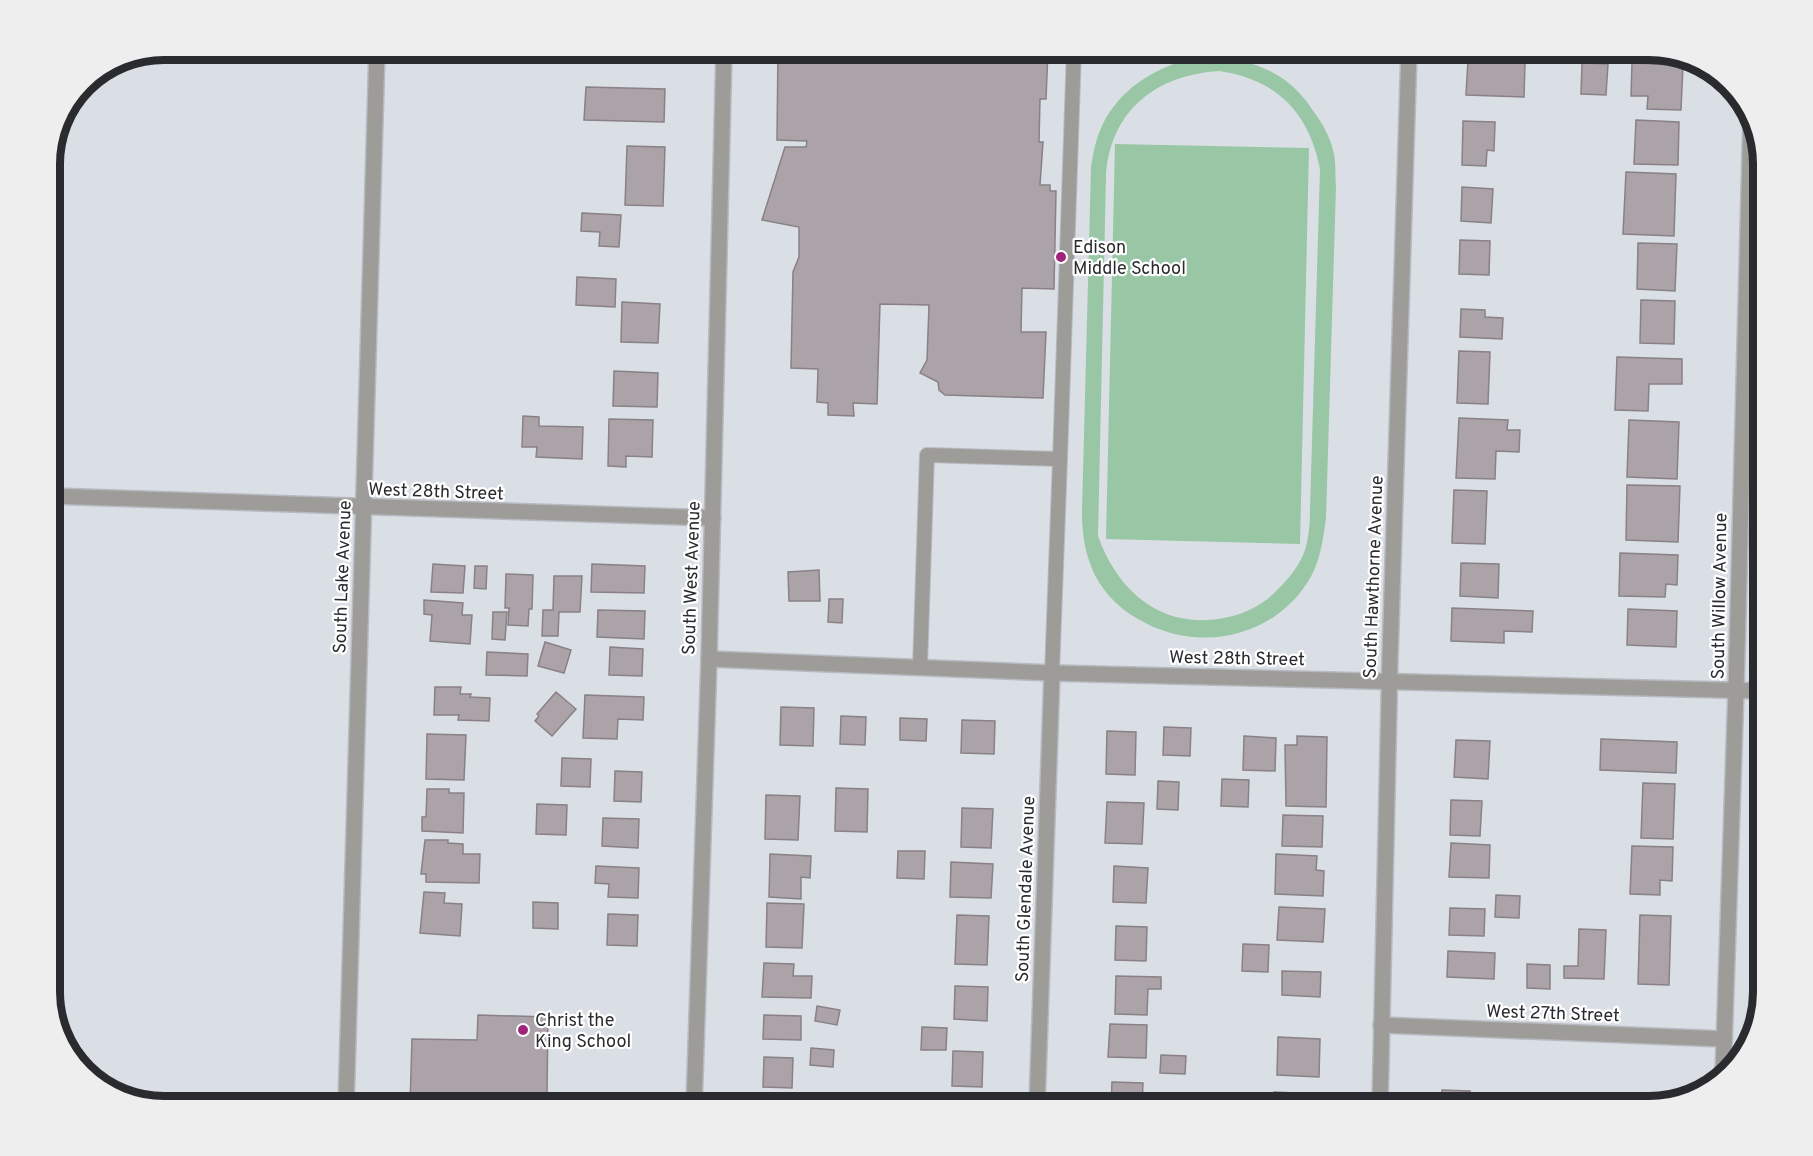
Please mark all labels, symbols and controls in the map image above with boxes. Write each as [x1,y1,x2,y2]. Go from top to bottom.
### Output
place label: Edison Middle School [1073,237,1186,281]
marker: Edison Middle School [1054,250,1068,264]
street label: South Hawthorne Avenue [1359,475,1390,679]
street label: West 28th Street [368,479,504,506]
street label: South Lake Avenue [329,500,358,654]
street label: South West Avenue [678,501,707,655]
street label: South Willow Avenue [1708,513,1733,680]
street label: West 28th Street [1169,647,1305,672]
street label: South Glendale Avenue [1012,795,1041,983]
street label: West 27th Street [1486,1001,1620,1028]
place label: Christ the King School [535,1010,631,1054]
marker: Christ the King School [516,1023,530,1037]

